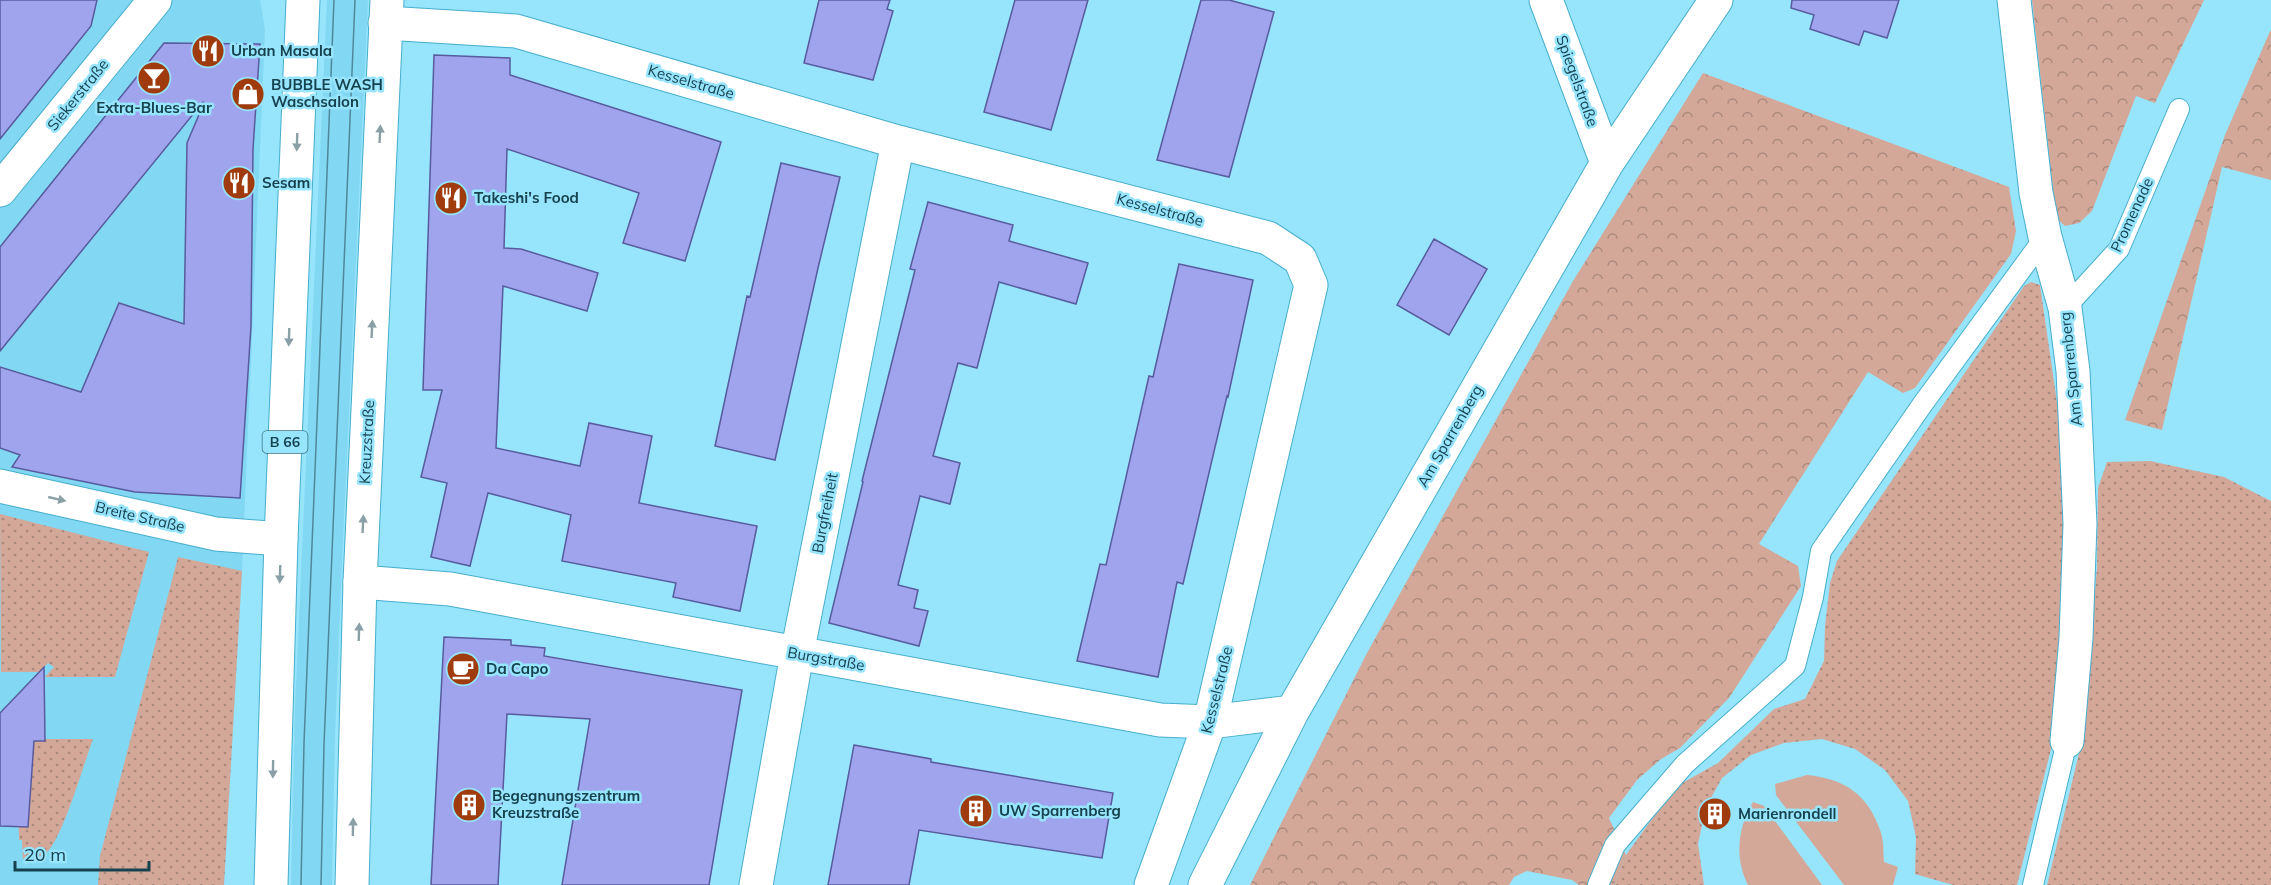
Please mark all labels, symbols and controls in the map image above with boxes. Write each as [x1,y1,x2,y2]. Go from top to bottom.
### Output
restaurant icon: Urban Masala [190,33,226,69]
street label: Spiegelstraße [1552,33,1603,129]
place label: Urban Masala [231,41,332,60]
street label: Siekerstraße [43,55,112,134]
bar icon: Extra-Blues-Bar [136,60,172,96]
street label: Kesselstraße [646,60,736,103]
place label: BUBBLE WASH Waschsalon [271,75,383,111]
shop icon: BUBBLE WASH Waschsalon [230,76,266,112]
place label: Extra-Blues-Bar [96,98,212,117]
one-way arrow [376,124,385,143]
one-way arrow [293,133,302,152]
restaurant icon: Sesam [221,165,257,201]
place label: Sesam [262,173,310,192]
street label: Promenade [2106,175,2157,255]
restaurant icon: Takeshi's Food [433,180,469,216]
place label: Takeshi's Food [474,188,579,207]
street label: Kesselstraße [1115,189,1205,230]
street label: Am Sparrenberg [2055,311,2086,427]
one-way arrow [367,319,376,338]
one-way arrow [285,328,294,347]
street label: Am Sparrenberg [1413,381,1486,490]
street label: Kreuzstraße [355,400,378,484]
road number: B 66 [262,431,308,453]
street label: Burgfreiheit [807,471,842,555]
one-way arrow [48,494,66,504]
street label: Breite Straße [94,497,187,536]
one-way arrow [358,514,368,533]
one-way arrow [275,565,284,584]
one-way arrow [354,622,364,641]
street label: Burgstraße [786,642,866,675]
street label: Kesselstraße [1197,645,1236,735]
cafe icon: Da Capo [445,651,481,687]
place label: Da Capo [486,659,548,678]
one-way arrow [268,759,278,778]
place label: Begegnungszentrum Kreuzstraße [492,786,640,822]
building icon: Begegnungszentrum Kreuzstraße [451,787,487,823]
building icon: UW Sparrenberg [958,793,994,829]
building icon: Marienrondell [1697,796,1733,832]
place label: UW Sparrenberg [999,801,1121,820]
place label: Marienrondell [1738,804,1836,823]
one-way arrow [348,817,358,836]
scale bar [15,834,148,872]
text: 20 m [24,843,66,866]

